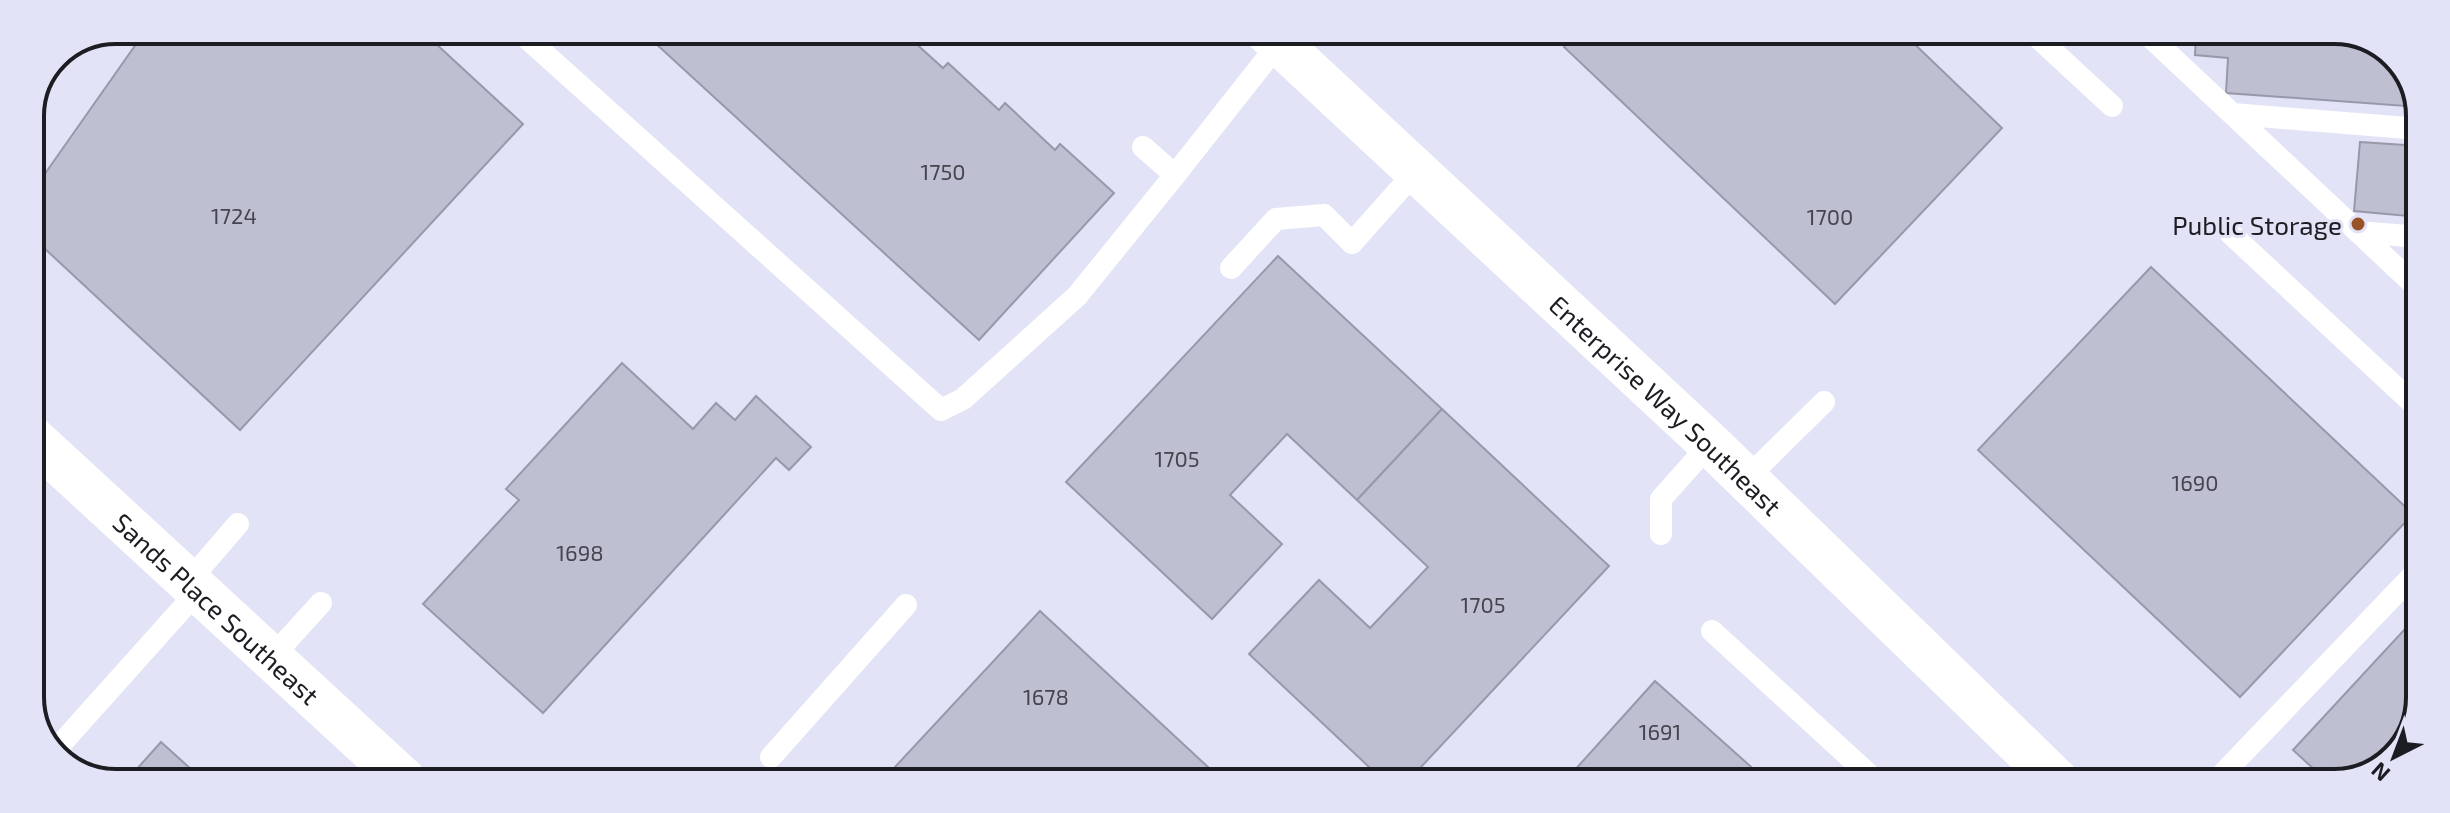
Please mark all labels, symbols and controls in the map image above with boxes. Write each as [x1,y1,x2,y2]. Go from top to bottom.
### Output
house number: 1750 [920,158,966,184]
house number: 1724 [211,202,257,228]
house number: 1700 [1807,203,1853,229]
place label: Public Storage [2172,209,2342,240]
marker: Public Storage [2349,215,2367,233]
street label: Enterprise Way Southeast [1544,288,1789,521]
house number: 1705 [1154,445,1200,471]
house number: 1690 [2171,469,2219,495]
street label: Sands Place Southeast [108,506,326,710]
house number: 1698 [556,539,604,565]
house number: 1705 [1460,591,1506,617]
house number: 1678 [1023,683,1069,709]
north arrow [2354,717,2434,797]
house number: 1691 [1639,718,1681,744]
text: N [2365,758,2395,788]

